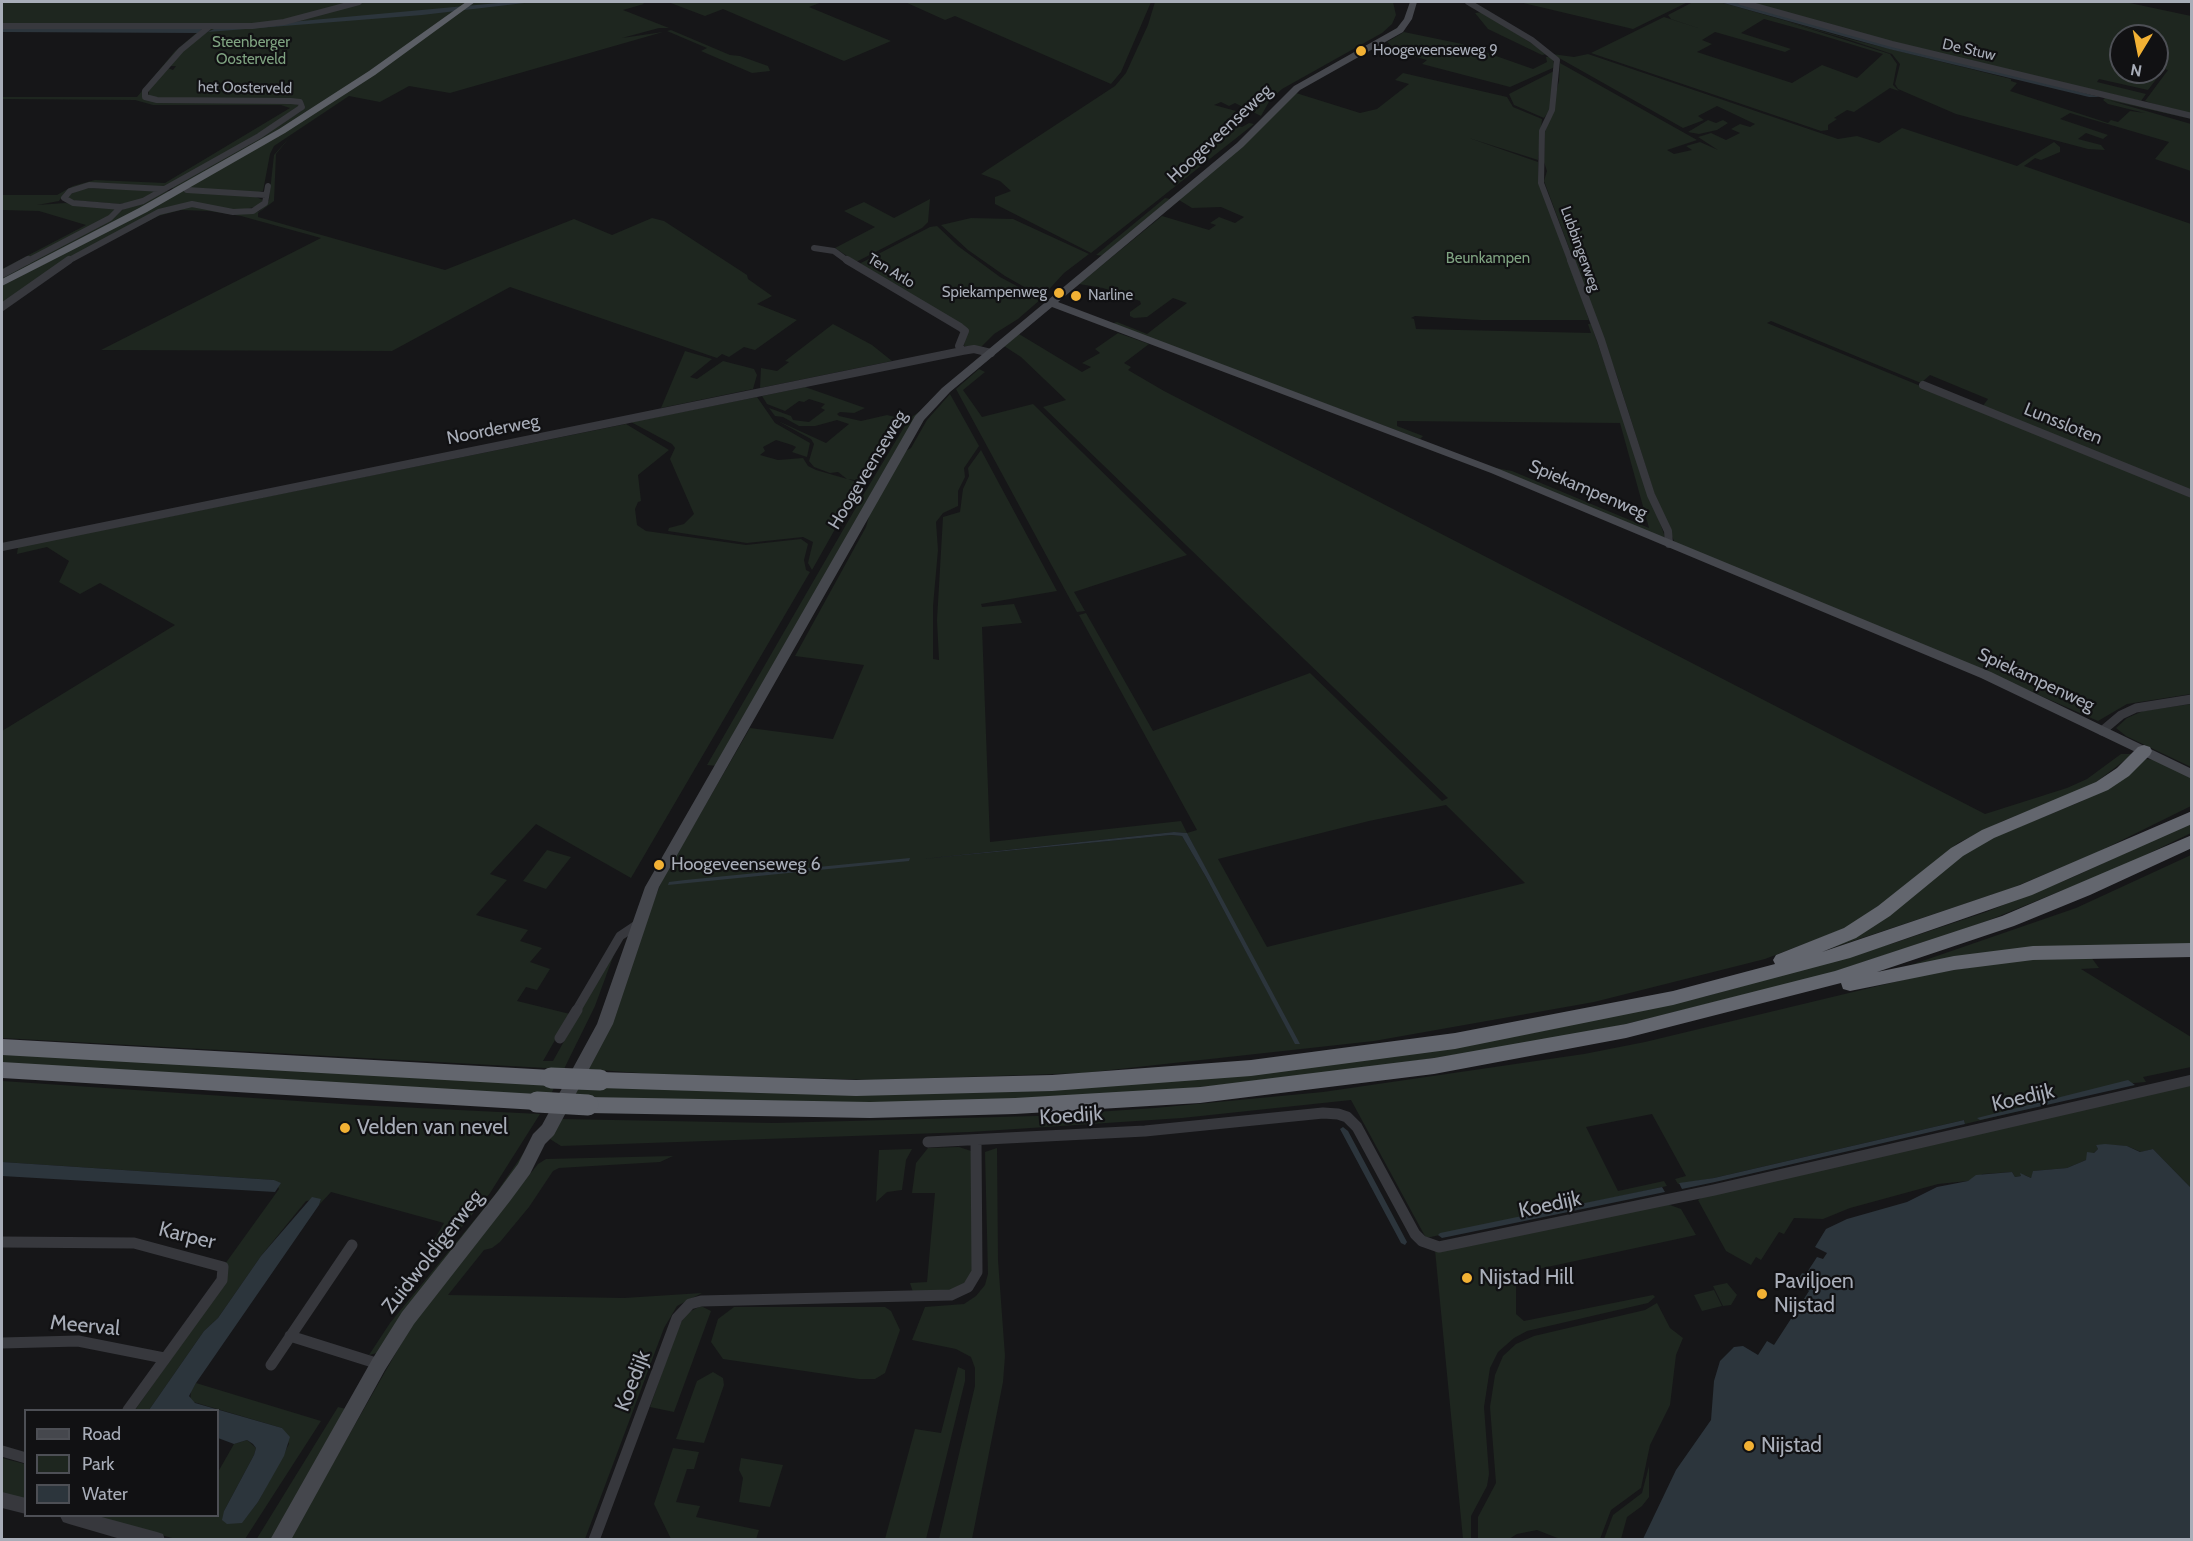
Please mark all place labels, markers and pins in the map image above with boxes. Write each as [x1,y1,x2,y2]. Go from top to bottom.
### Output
place label: Hoogeveenseweg 9 [1373,42,1498,60]
marker: Hoogeveenseweg 9 [1354,44,1368,58]
place label: Spiekampenweg [942,284,1047,302]
marker: Spiekampenweg [1052,286,1066,300]
place label: Narline [1088,287,1133,305]
marker: Narline [1069,289,1083,303]
place label: Hoogeveenseweg 6 [671,854,821,876]
marker: Hoogeveenseweg 6 [652,858,666,872]
place label: Velden van nevel [357,1115,508,1141]
marker: Velden van nevel [338,1121,352,1135]
place label: Nijstad Hill [1479,1265,1574,1291]
place label: Paviljoen Nijstad [1774,1269,1854,1319]
marker: Nijstad Hill [1460,1271,1474,1285]
marker: Paviljoen Nijstad [1755,1287,1769,1301]
place label: Nijstad [1761,1433,1822,1459]
marker: Nijstad [1742,1439,1756,1453]

